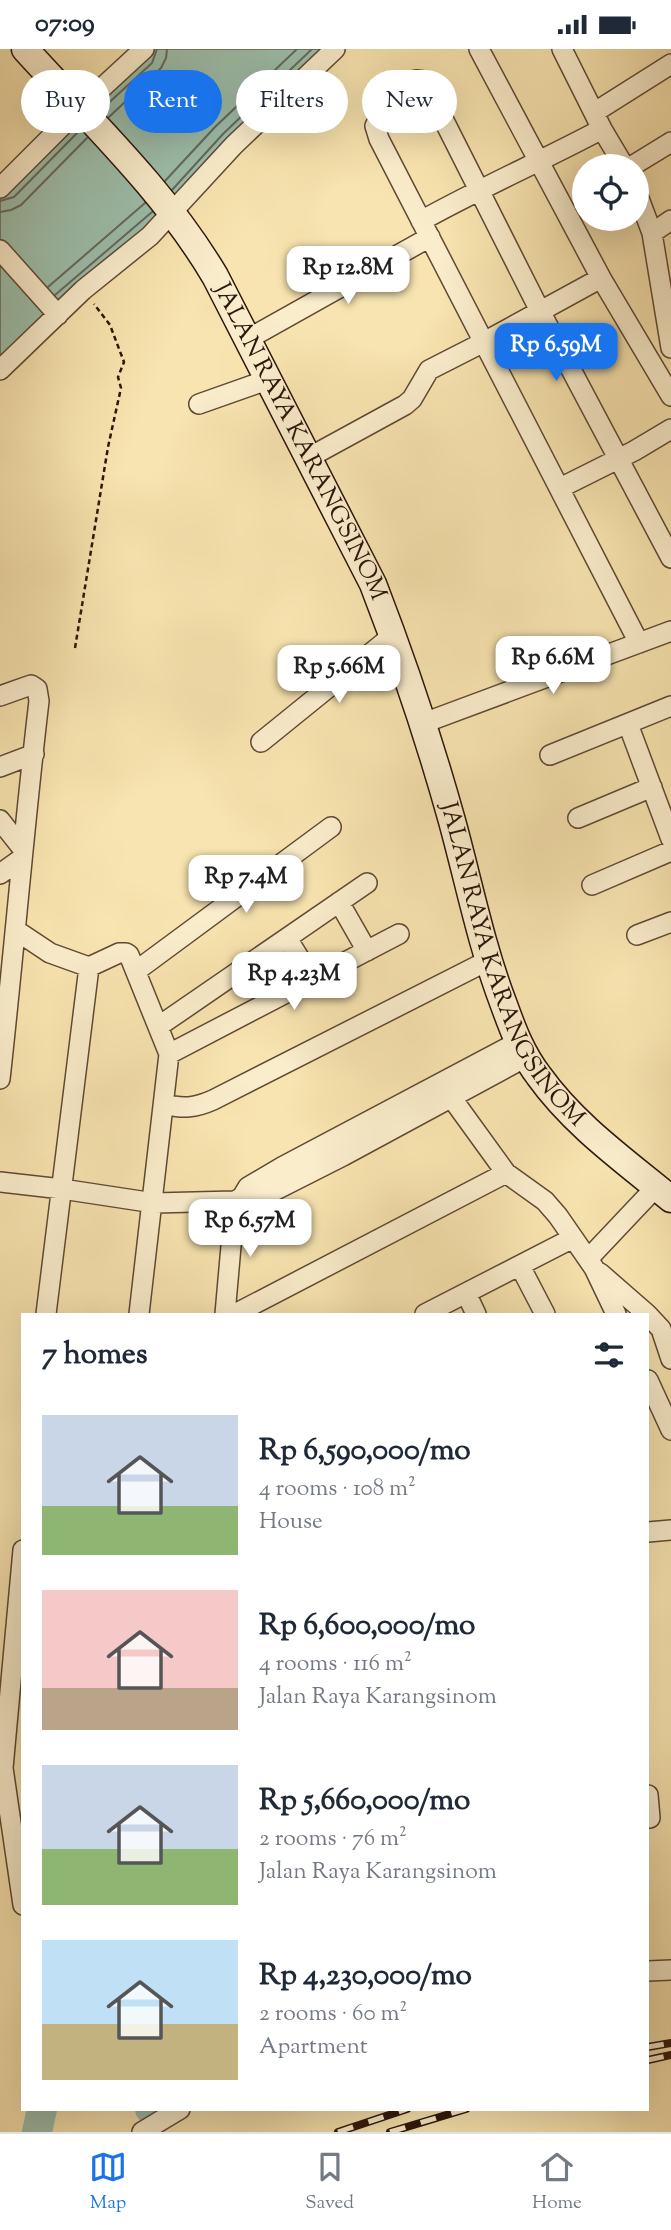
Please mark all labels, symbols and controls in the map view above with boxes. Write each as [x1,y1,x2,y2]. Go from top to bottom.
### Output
text: 07:09 [35,6,95,43]
chip: Buy [21,70,110,133]
chip: Rent [124,70,222,133]
chip: Filters [236,70,348,133]
chip: New [362,70,457,133]
map controls [572,154,649,231]
button: locate [572,154,649,231]
pin: Rp 12.8M [276,247,420,306]
text: Rp 12.8M [303,252,393,285]
street label: JALAN RAYA KARANGSINOM [204,276,395,605]
pin: Rp 6.59M [484,323,628,383]
text: Rp 6.59M [511,329,601,362]
pin: Rp 6.6M [488,637,618,696]
text: Rp 6.6M [512,642,594,675]
pin: Rp 5.66M [267,645,411,705]
text: Rp 5.66M [293,651,385,684]
street label: JALAN RAYA KARANGSINOM [430,796,592,1135]
pin: Rp 7.4M [181,855,311,915]
text: Rp 7.4M [205,861,287,894]
pin: Rp 4.23M [222,953,366,1012]
text: Rp 4.23M [248,958,340,991]
pin: Rp 6.57M [178,1199,322,1259]
text: Rp 6.57M [205,1205,295,1238]
text: 7 homes [42,1334,147,1377]
icon: filters [590,1336,628,1374]
text: Rp 6,590,000/mo [259,1430,471,1473]
icon: home [98,1443,182,1527]
text: 4 rooms · 108 m² [259,1473,416,1506]
text: House [259,1506,323,1539]
text: Rp 6,600,000/mo [259,1605,475,1648]
icon: home [98,1618,182,1702]
text: 4 rooms · 116 m² [259,1648,412,1681]
text: Jalan Raya Karangsinom [259,1681,497,1714]
text: Rp 5,660,000/mo [259,1780,470,1823]
icon: home [98,1793,182,1877]
text: 2 rooms · 76 m² [259,1823,407,1856]
text: Jalan Raya Karangsinom [259,1856,497,1889]
text: Rp 4,230,000/mo [259,1955,472,1998]
icon: home [98,1968,182,2052]
text: 2 rooms · 60 m² [259,1998,407,2031]
text: Apartment [259,2031,368,2064]
tab: Map [89,2148,127,2217]
tab: Saved [305,2148,354,2217]
tab: Home [532,2148,582,2217]

